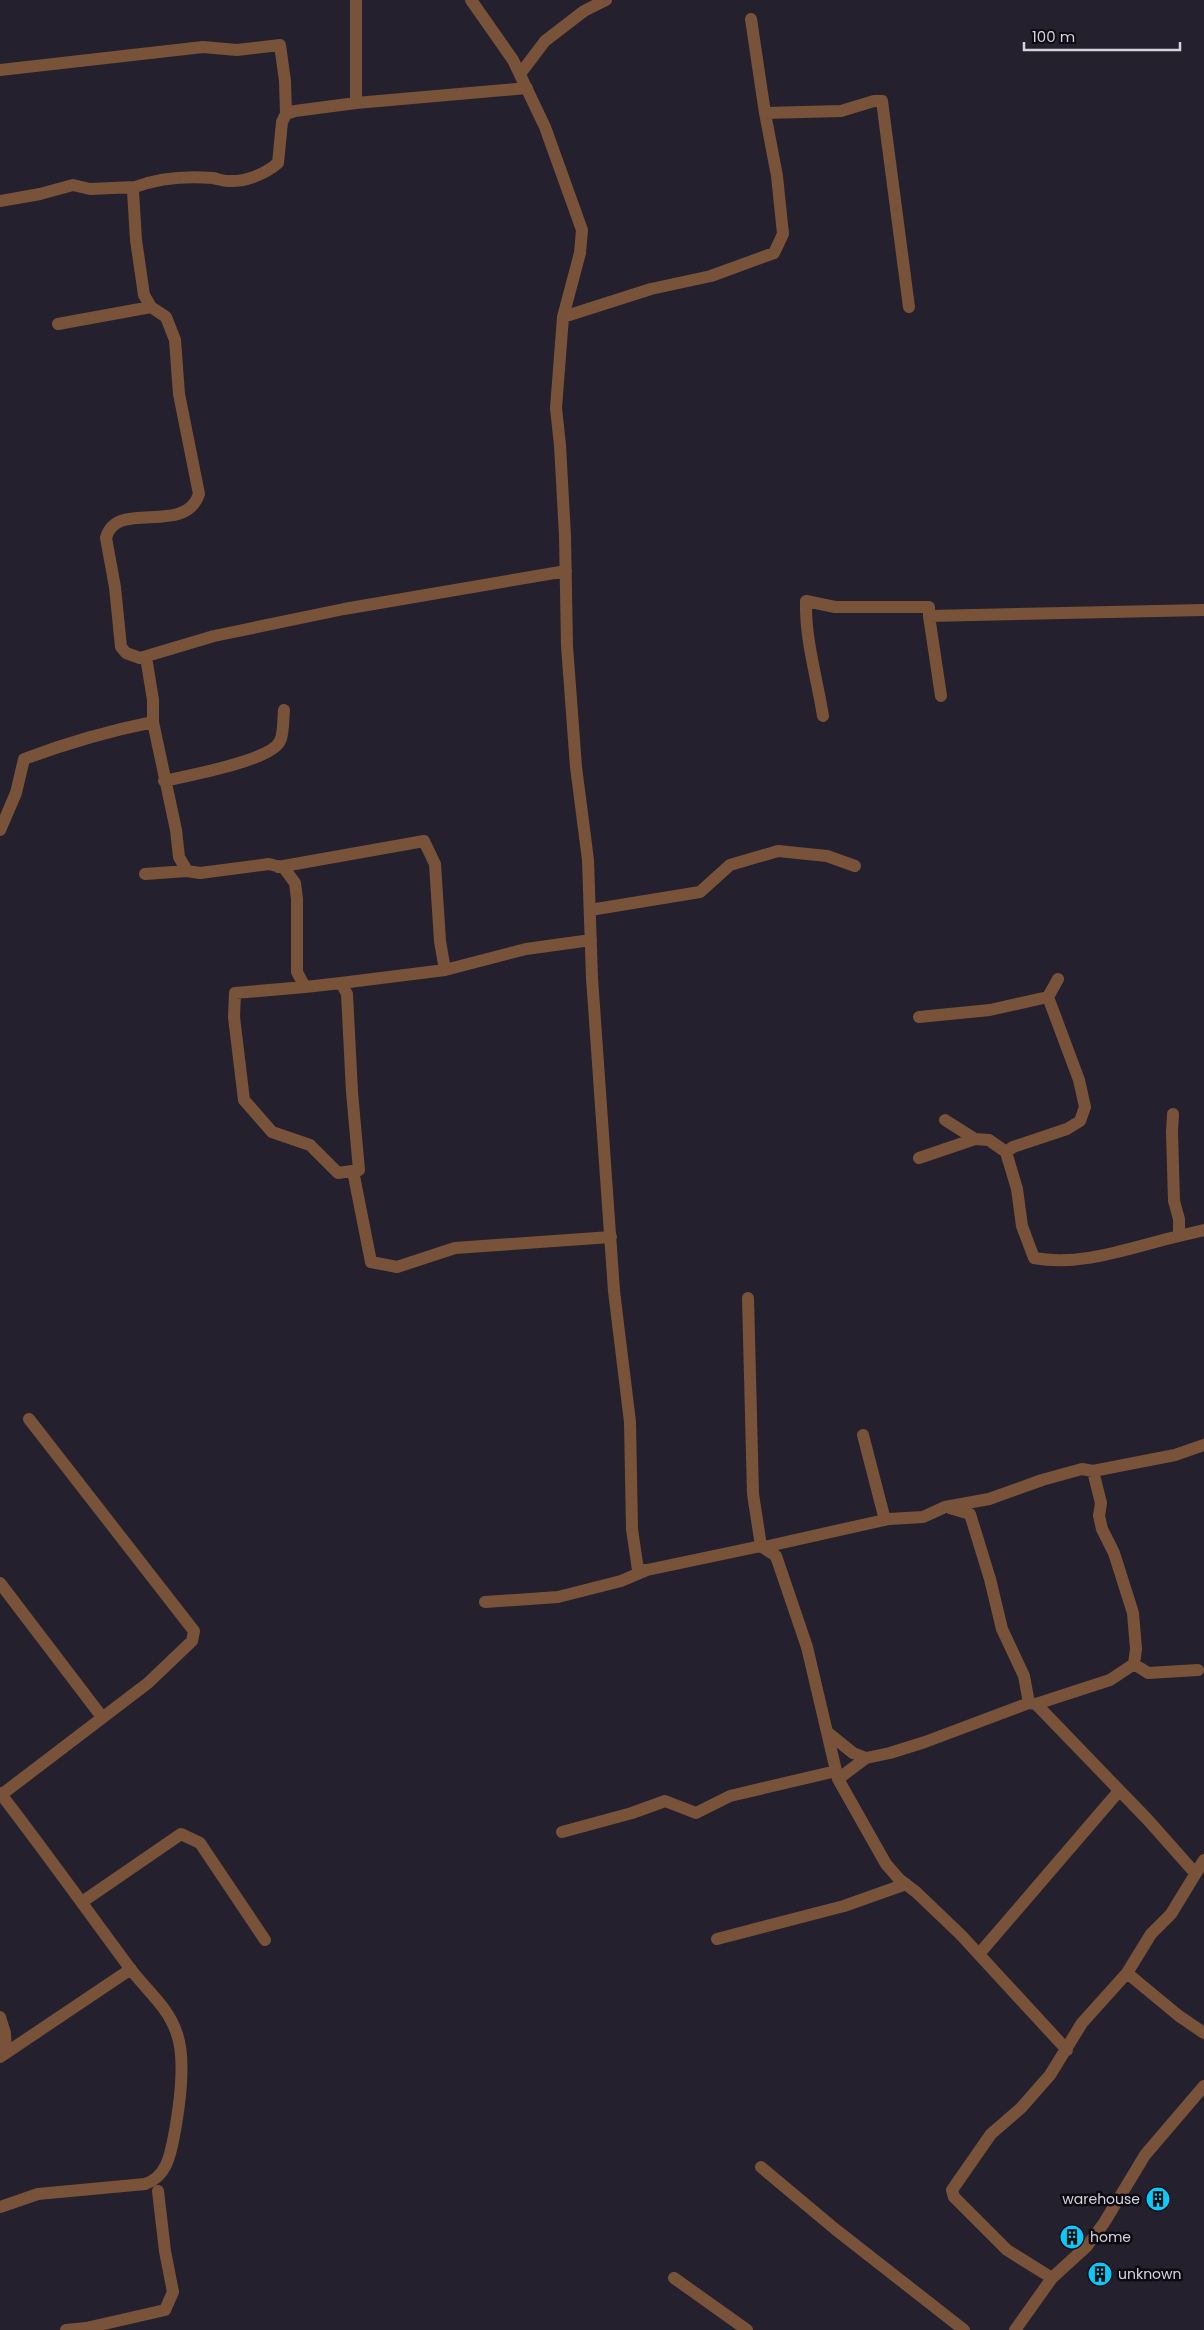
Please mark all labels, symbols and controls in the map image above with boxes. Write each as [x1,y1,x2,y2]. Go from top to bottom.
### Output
scale bar [1024,20,1180,52]
text: 100 m [1032,26,1075,47]
building icon: warehouse [1145,2186,1171,2212]
place label: warehouse [1062,2189,1140,2209]
building icon: home [1059,2224,1085,2250]
place label: home [1090,2227,1131,2247]
building icon: unknown [1087,2261,1113,2287]
place label: unknown [1118,2264,1182,2284]

